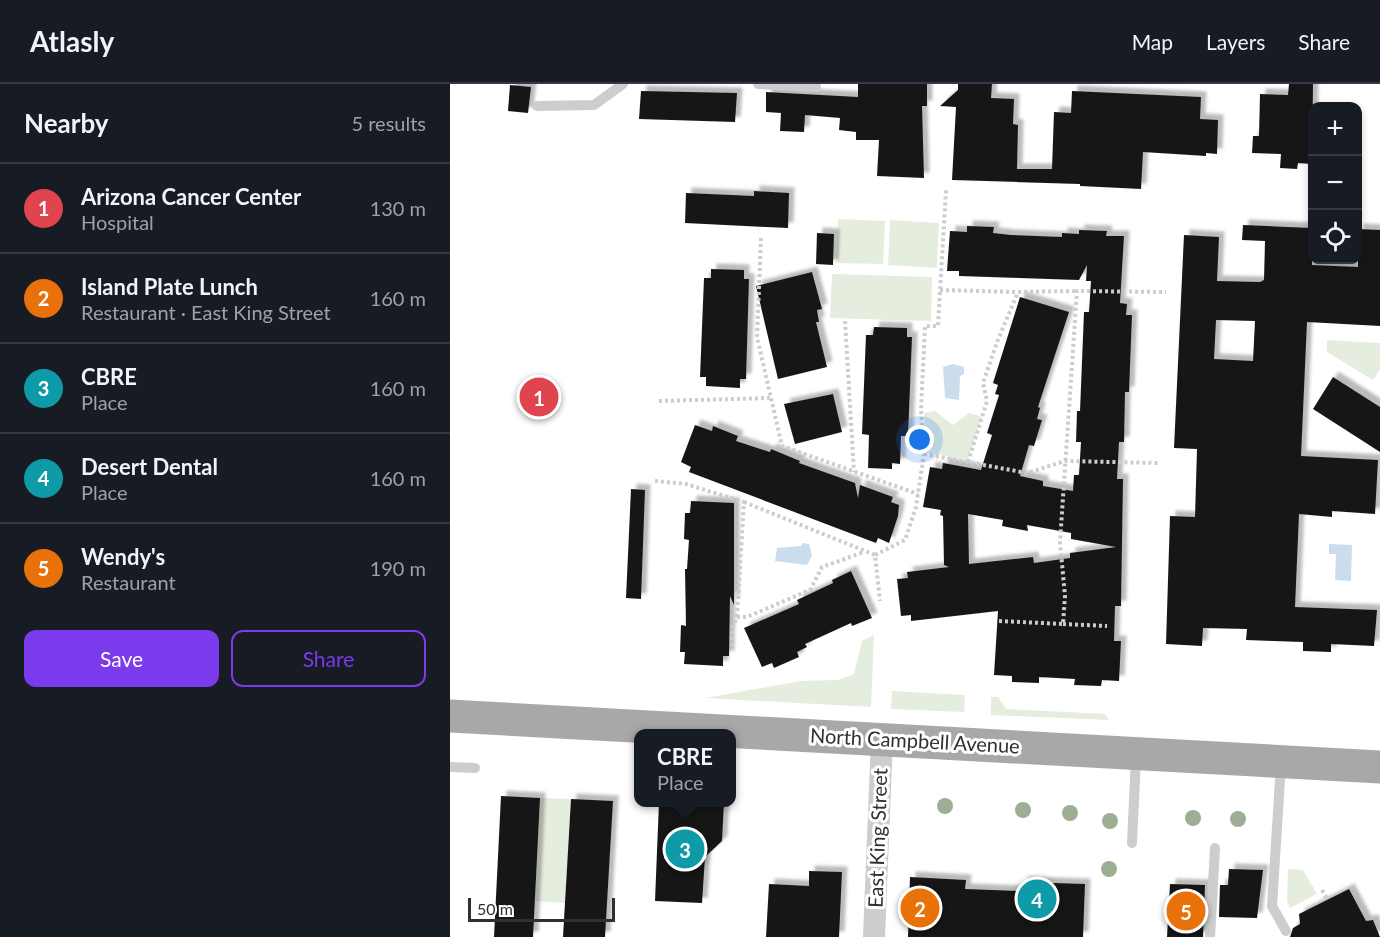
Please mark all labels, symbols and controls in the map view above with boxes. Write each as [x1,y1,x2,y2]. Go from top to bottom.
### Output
text: Atlasly [30,24,114,58]
text: Map [1132,29,1173,54]
text: Layers [1206,29,1265,54]
text: Share [1298,29,1350,54]
map controls [1308,102,1362,264]
button: + [1308,102,1362,156]
text: Nearby [24,107,109,139]
text: 5 results [351,111,426,135]
button: − [1308,156,1362,210]
text: Arizona Cancer Center [81,183,301,210]
text: 1 [38,196,49,220]
text: 130 m [370,196,426,220]
text: Hospital [81,210,154,234]
button: locate [1308,210,1362,264]
text: Island Plate Lunch [81,273,258,300]
text: 2 [38,286,49,310]
text: 160 m [370,286,426,310]
text: Restaurant · East King Street [81,300,331,324]
text: CBRE [81,363,137,390]
pin: 1 [520,374,559,420]
text: 3 [38,376,49,400]
text: 160 m [370,376,426,400]
text: Place [81,390,128,414]
your location [905,425,934,454]
text: Desert Dental [81,453,218,480]
text: 4 [38,466,49,490]
text: 160 m [370,466,426,490]
text: Place [81,480,128,504]
text: Wendy's [81,543,165,570]
text: 5 [38,556,49,580]
text: 190 m [370,556,426,580]
text: Restaurant [81,570,176,594]
button: Save [24,630,219,687]
button: Share [231,630,426,687]
street label: North Campbell Avenue [810,723,1020,757]
popup [634,729,736,807]
text: CBRE [657,743,713,770]
street label: East King Street [863,768,891,908]
text: Place [657,770,704,794]
pin: 3 [666,826,704,872]
pin: 4 [1018,876,1056,922]
pin: 2 [900,886,940,930]
pin: 5 [1166,888,1206,934]
scale bar [468,895,615,922]
text: 50 m [477,899,513,918]

